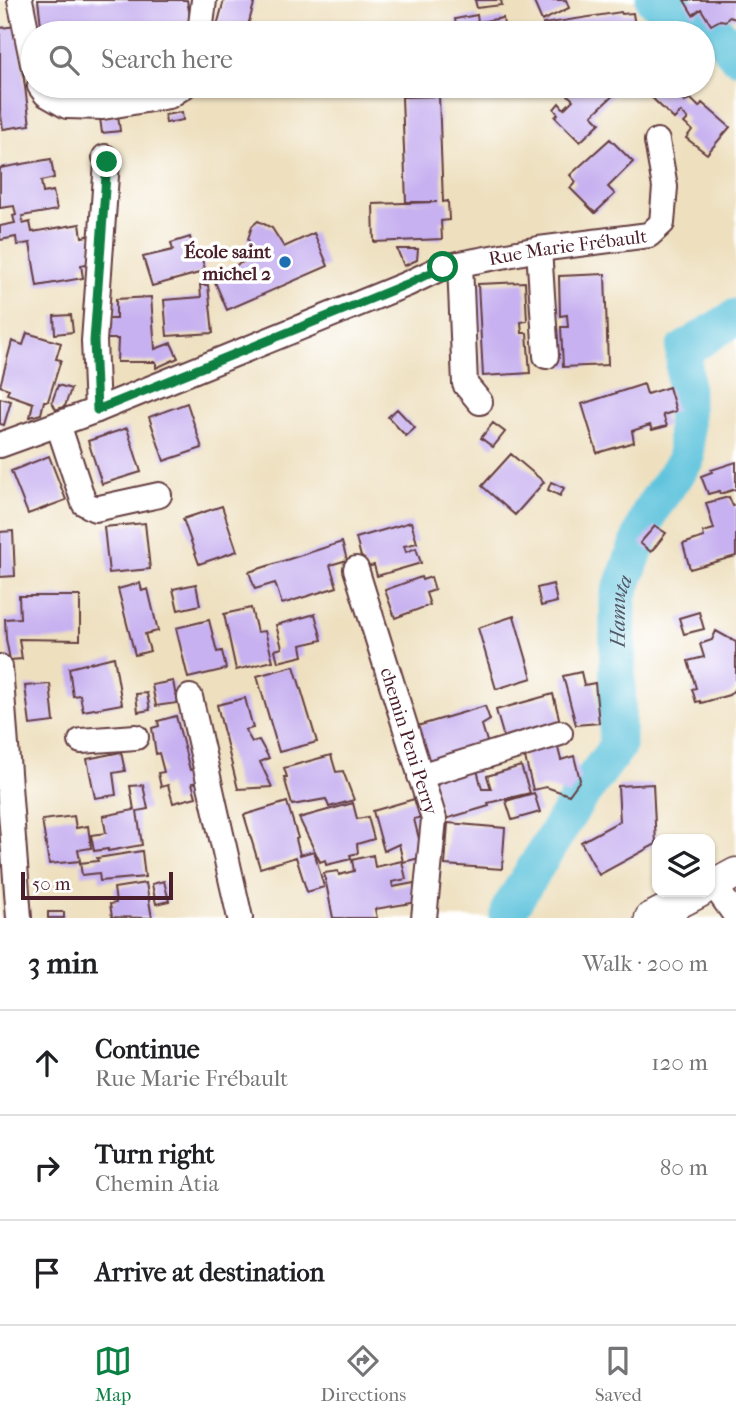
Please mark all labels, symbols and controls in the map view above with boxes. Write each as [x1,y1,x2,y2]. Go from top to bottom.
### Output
search box [21,21,715,98]
icon: search [45,41,83,79]
text: Search here [101,44,233,75]
route end [91,146,122,177]
street label: Rue Marie Frébault [487,225,649,270]
place label: École saint michel 2 [184,240,271,285]
route start [427,251,458,282]
marker: École saint michel 2 [277,254,293,270]
water label: Hamuta [606,571,637,648]
street label: chemin Peni Perry [375,665,442,818]
map controls [652,834,715,897]
button: layers [652,834,715,897]
scale bar [21,869,173,901]
text: 50 m [32,873,71,895]
text: 3 min [28,946,98,981]
text: Walk · 200 m [582,950,708,977]
text: Continue [95,1034,200,1065]
icon: ahead [28,1044,66,1082]
text: 120 m [651,1049,708,1076]
text: Rue Marie Frébault [95,1065,288,1092]
text: Turn right [95,1139,215,1170]
icon: right [28,1149,66,1187]
text: 80 m [660,1154,708,1181]
text: Chemin Atia [95,1170,219,1197]
icon: arrive [28,1254,66,1292]
text: Arrive at destination [95,1257,325,1288]
tab: Map [94,1342,132,1406]
tab: Directions [321,1342,406,1406]
tab: Saved [595,1342,642,1406]

